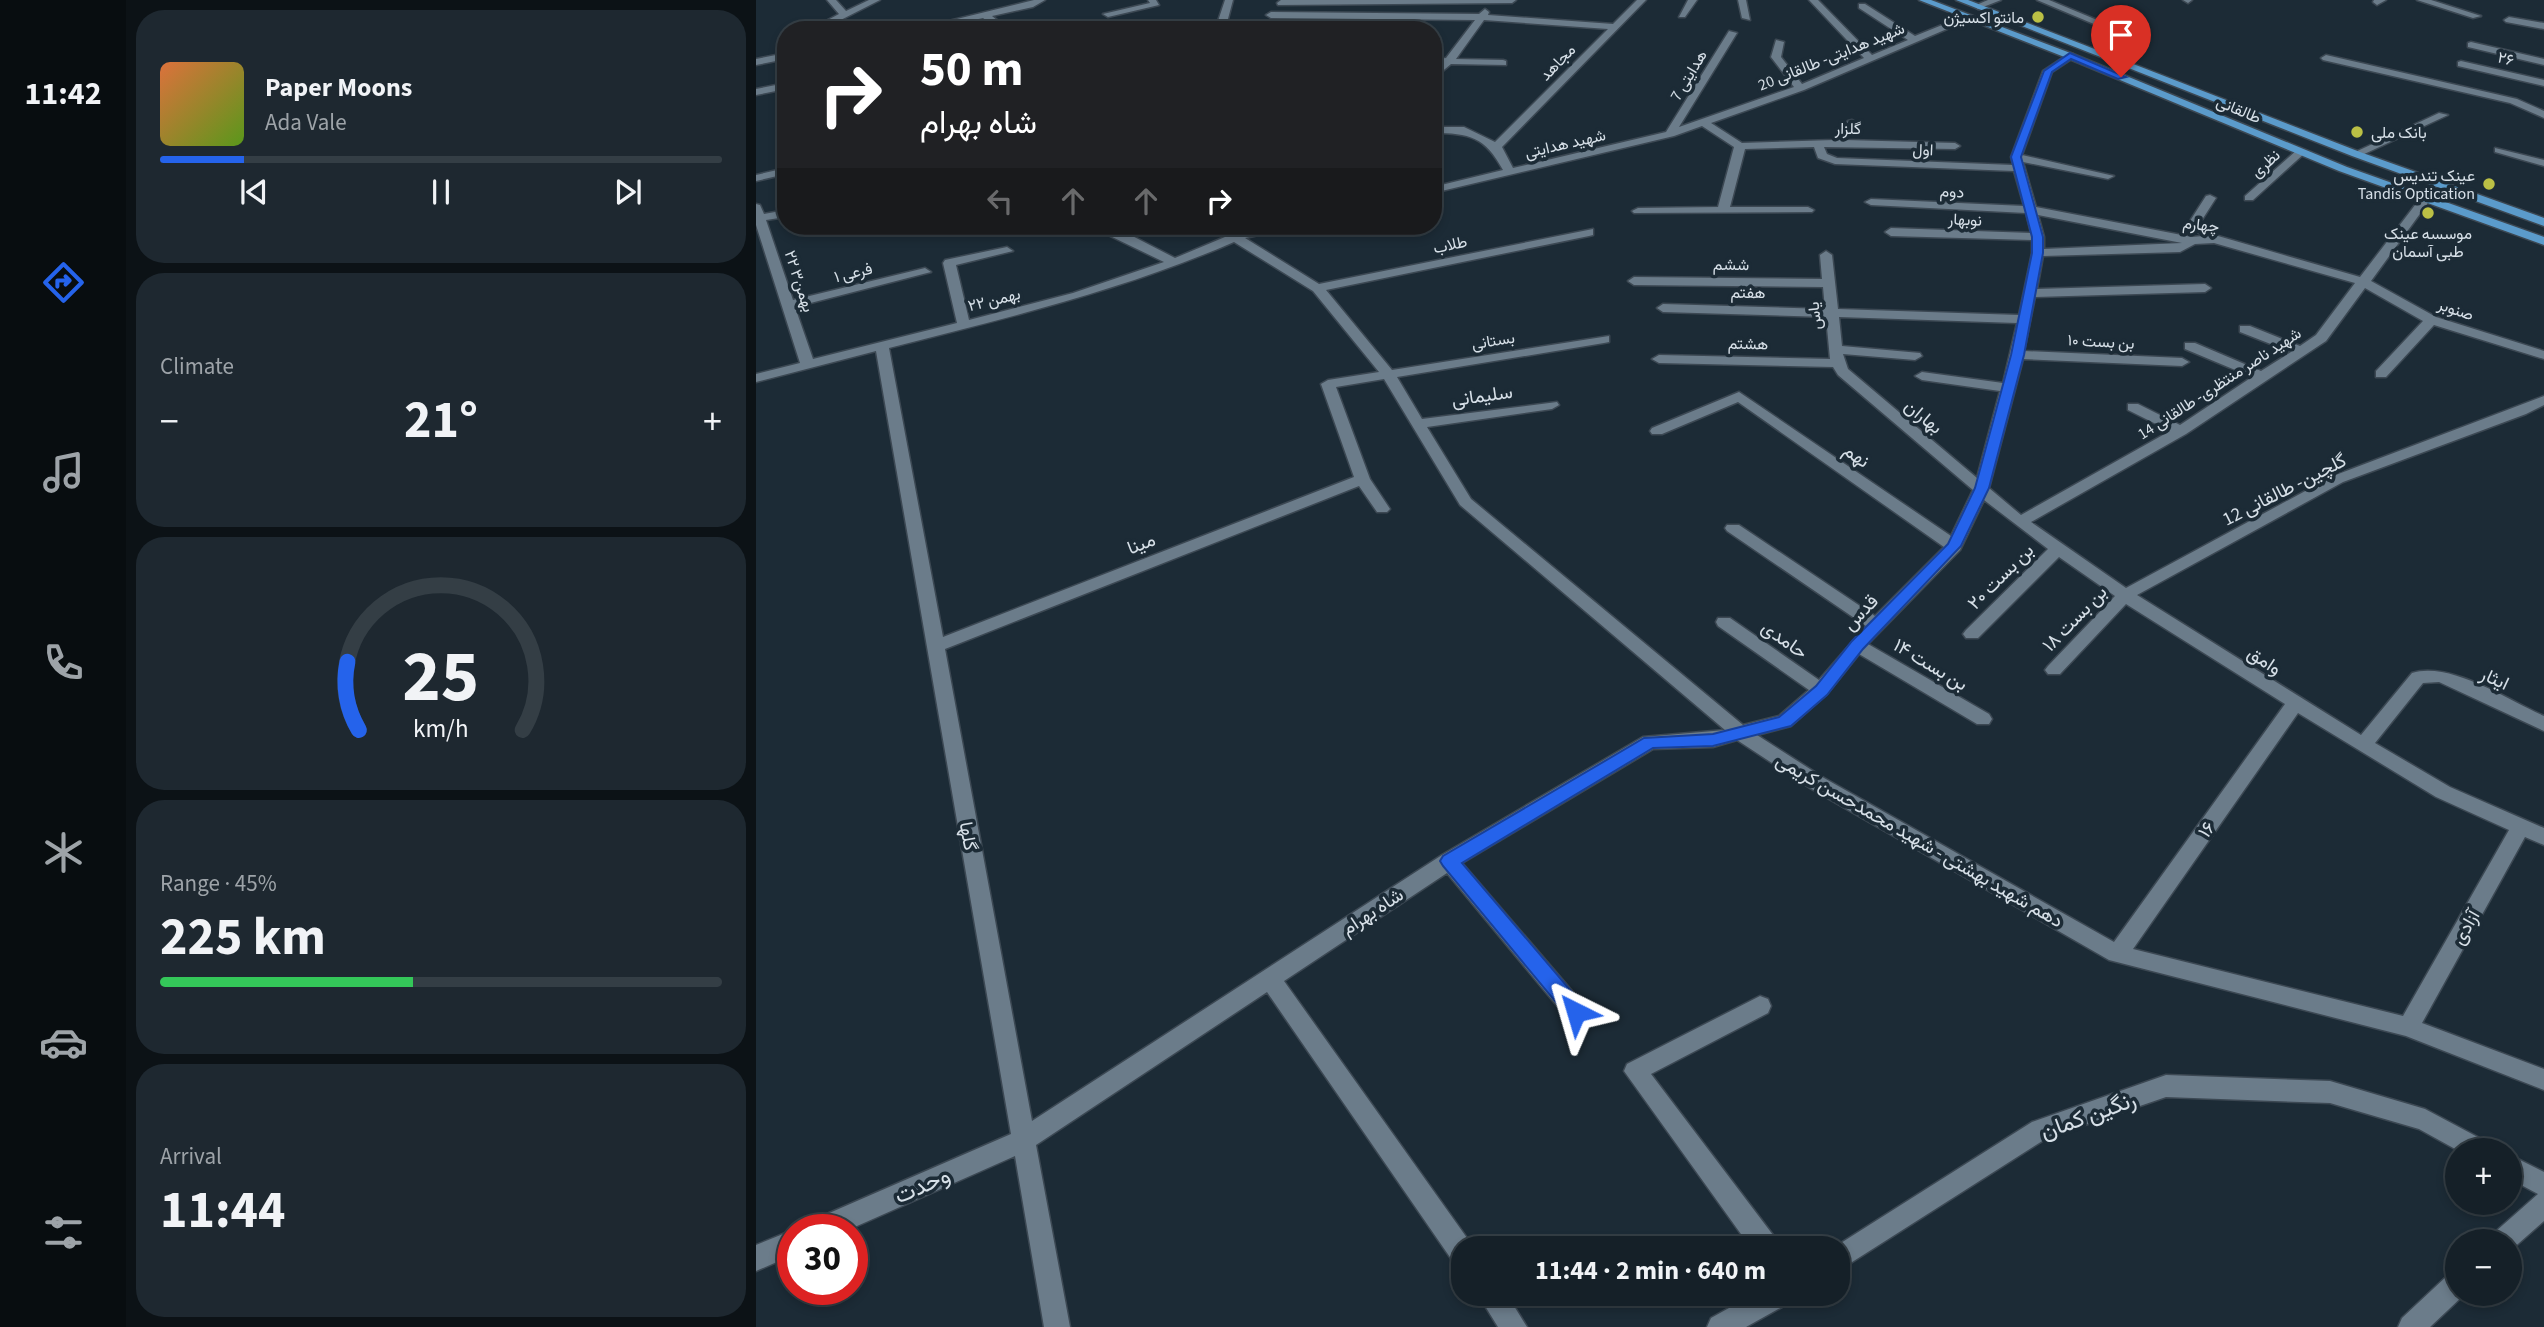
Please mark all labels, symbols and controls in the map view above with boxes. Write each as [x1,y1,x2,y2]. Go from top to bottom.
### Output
pin [2091,5,2151,77]
place label: مانتو اكسيژن [1943,7,2024,29]
marker: مانتو اكسيژن [2030,9,2046,25]
icon: arrive [2102,16,2140,54]
street label: شهید هدایتی- طالقانی 20 [1755,17,1908,96]
text: 50 m [920,35,1024,105]
street label: مجاهد [1535,39,1581,86]
street label: هدایتی 7 [1665,46,1713,105]
street label: ۲۶ [2495,46,2516,72]
icon: right [805,49,896,140]
text: Paper Moons [265,69,412,106]
text: 11:42 [24,71,102,117]
street label: طالقانی [2213,91,2264,129]
text: شاه بهرام [920,100,1037,146]
text: Ada Vale [265,106,347,139]
street label: گلزار [1834,118,1861,140]
place label: بانک ملی [2371,122,2427,144]
street label: شهید هدایتی [1523,124,1608,164]
marker: بانک ملی [2349,124,2365,140]
street label: اول [1912,139,1934,161]
street label: نظری [2246,145,2285,183]
place label: عینک تندیس Tandis Optication [2358,165,2475,205]
icon: previous [235,173,273,211]
icon: pause [422,173,460,211]
icon: next [609,173,647,211]
marker: عینک تندیس Tandis Optication [2481,176,2497,192]
street label: دوم [1939,180,1965,204]
icon: left [981,182,1019,220]
icon: ahead [1054,182,1092,220]
icon: ahead [1127,182,1165,220]
icon: right [1200,182,1238,220]
marker: موسسه عینک طبی آسمان [2420,205,2436,221]
street label: نوبهار [1947,208,1982,232]
street label: چهارم [2182,212,2221,238]
place label: موسسه عینک طبی آسمان [2384,223,2472,263]
street label: طلاب [1431,231,1469,259]
street label: ۲۲ بهمن۳ [779,248,819,315]
street label: ششم [1713,254,1749,276]
icon: directions [39,258,88,307]
street label: فرعی ۱ [832,258,875,288]
street label: هفتم [1730,282,1766,304]
street label: ۲۲ بهمن [966,283,1023,317]
street label: صنوبر [2434,293,2477,326]
street label: یاس [1803,301,1827,331]
street label: شهید ناصر منتظری- طالقانی 14 [2133,323,2306,445]
street label: بستانی [1470,327,1516,355]
street label: بن بست ۱۰ [2067,329,2135,355]
street label: هشتم [1728,333,1768,355]
text: Climate [160,350,234,383]
street label: سلیمانی [1450,379,1515,414]
text: 21° [404,384,478,458]
street label: بهاران [1898,393,1948,441]
text: − [160,395,179,449]
text: + [703,395,722,449]
street label: نهم [1837,437,1875,475]
street label: گلچین- طالقانی 12 [2218,447,2351,533]
icon: music [39,448,88,497]
street label: مینا [1123,527,1160,562]
street label: بن بست ۲۰ [1962,538,2040,616]
street label: بن بست ۱۸ [2037,580,2114,658]
street label: قدس [1837,589,1885,637]
street label: حامدی [1755,614,1813,666]
text: 25 [403,625,479,729]
street label: بن بست ۱۴ [1888,632,1973,698]
icon: phone [39,638,88,687]
street label: وامق [2242,640,2287,682]
street label: ایثار [2475,661,2513,698]
text: km/h [413,710,469,746]
street label: دهم شهید بهشتی - شهید محمدحسن کریمی [1771,748,2068,935]
street label: ۱۶ [2192,816,2223,844]
street label: گلها [952,820,983,853]
icon: climate [39,828,88,877]
text: Range · 45% [160,867,277,900]
street label: شاه بهرام [1336,882,1409,942]
text: 225 km [160,901,326,975]
street label: آزادی [2445,904,2488,950]
position arrow [1539,975,1613,1049]
icon: car [39,1018,88,1067]
street label: رنگین کمان [2036,1083,2141,1148]
map controls [2445,1138,2522,1306]
button: + [2445,1138,2522,1215]
text: Arrival [160,1140,222,1173]
street label: وحدت [889,1159,955,1212]
text: 11:44 [160,1174,285,1248]
icon: filters [39,1208,88,1257]
speed limit sign: 30 [777,1214,868,1305]
button: − [2445,1229,2522,1306]
text: 11:44 · 2 min · 640 m [1535,1252,1766,1289]

